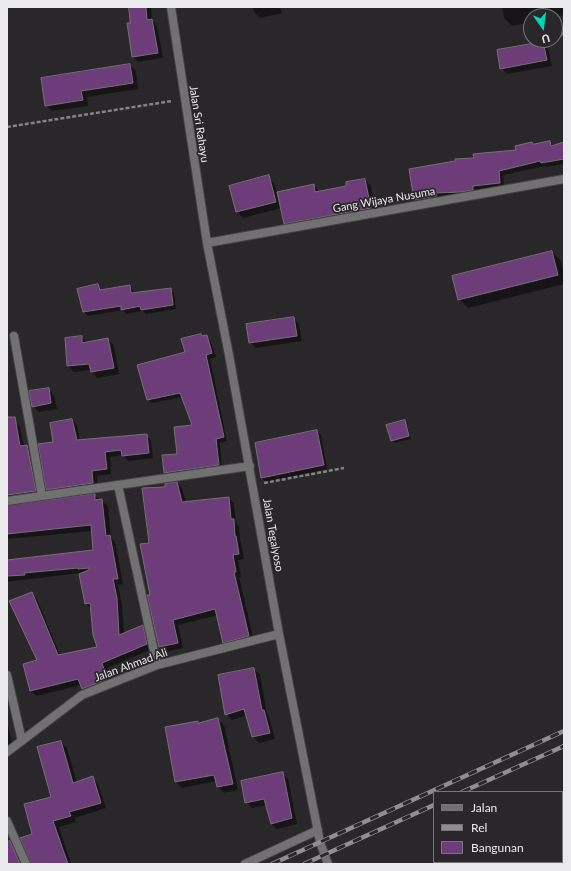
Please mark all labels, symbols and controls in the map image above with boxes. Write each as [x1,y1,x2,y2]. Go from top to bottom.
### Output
north arrow [523,8,563,48]
text: U [540,32,551,46]
street label: Jalan Sri Rahayu [186,85,212,163]
street label: Gang Wijaya Nusuma [332,184,436,216]
street label: Jalan Tegalyoso [260,497,286,573]
street label: Jalan Ahmad Ali [93,646,169,684]
legend [433,791,563,863]
text: Jalan [471,800,497,815]
text: Rel [471,820,487,835]
text: Bangunan [471,840,524,855]

